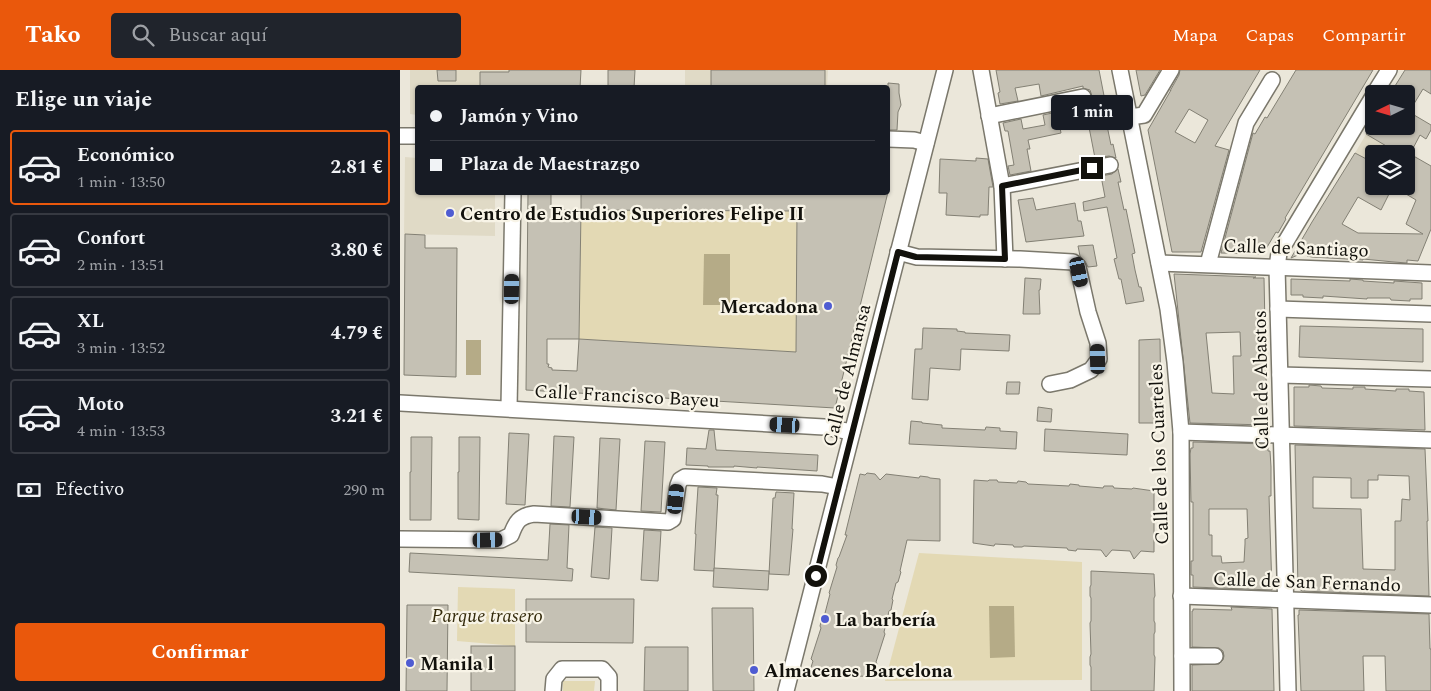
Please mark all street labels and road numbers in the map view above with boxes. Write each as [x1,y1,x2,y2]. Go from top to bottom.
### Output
street label: Calle de Santiago [1223,231,1369,266]
street label: Calle de Almansa [816,300,879,450]
street label: Calle de Abastos [1246,310,1277,450]
street label: Calle de los Cuarteles [1142,363,1177,545]
street label: Calle Francisco Bayeu [534,377,721,416]
street label: Calle de San Fernando [1212,565,1402,600]

